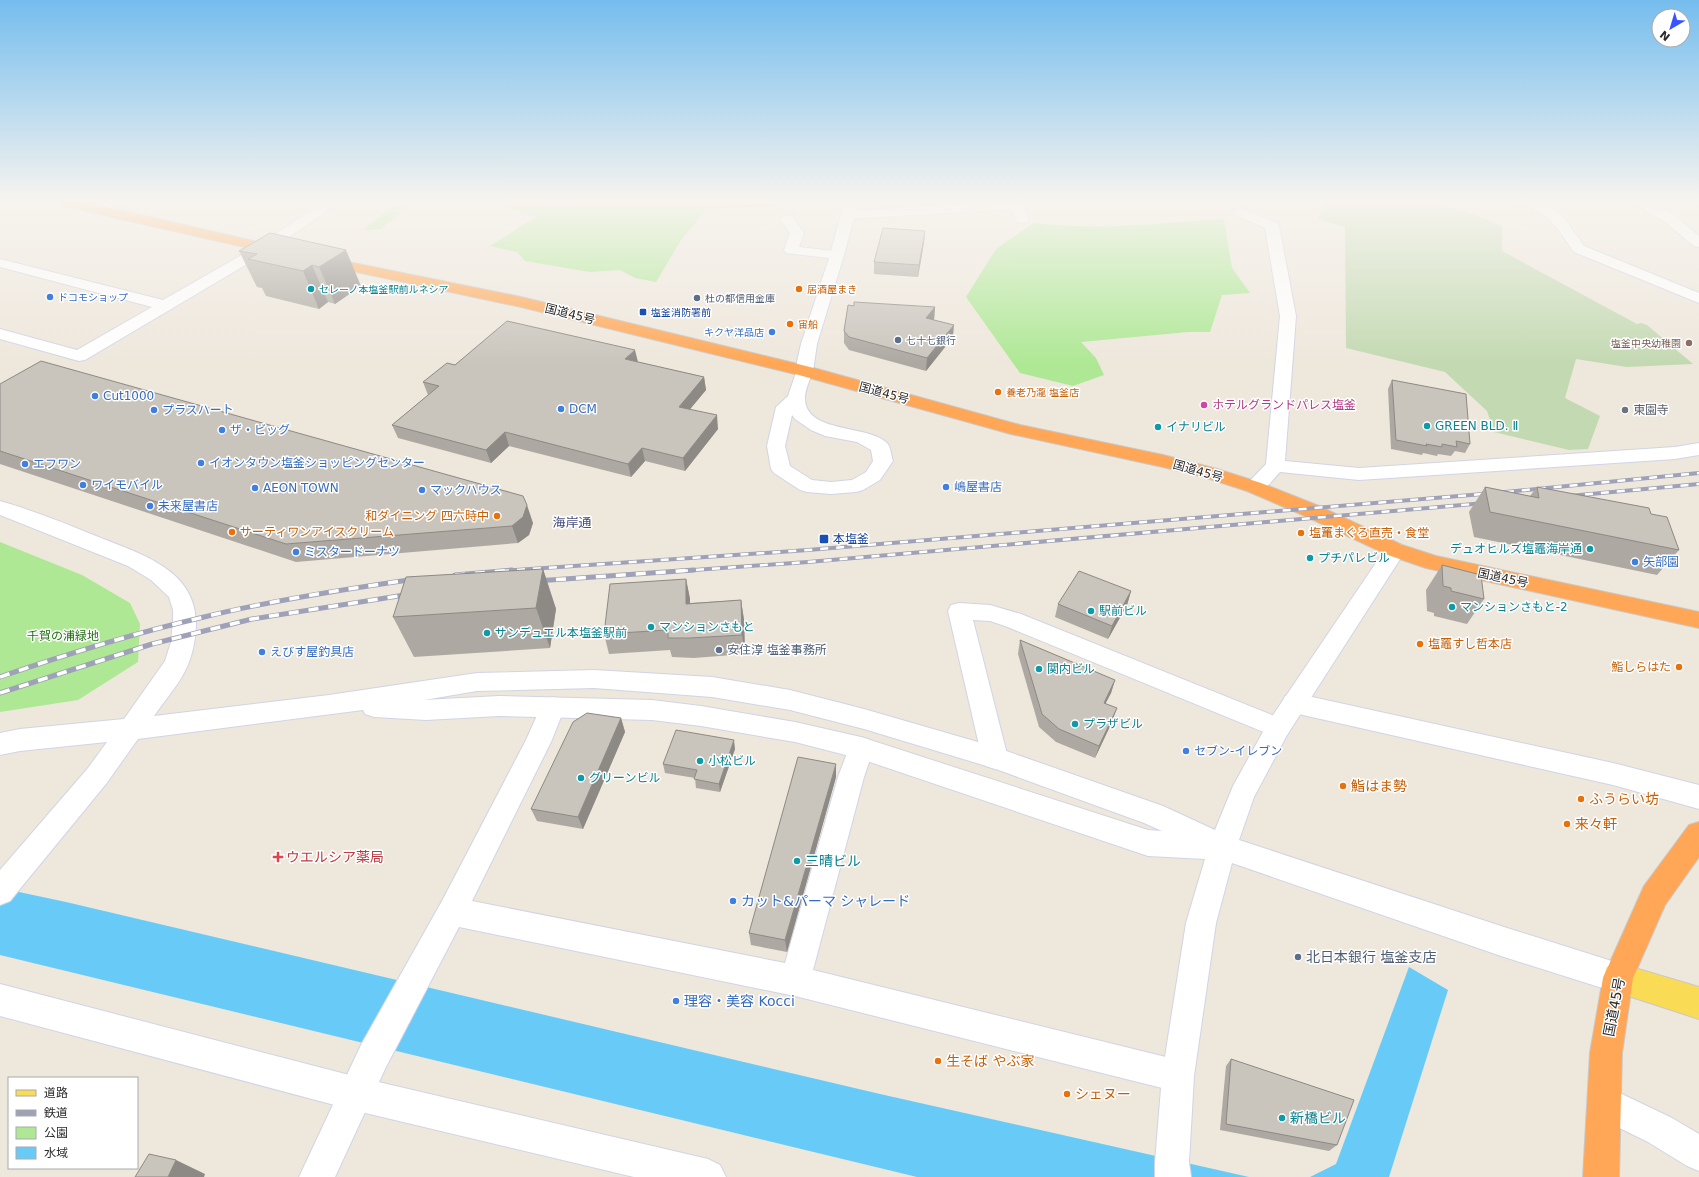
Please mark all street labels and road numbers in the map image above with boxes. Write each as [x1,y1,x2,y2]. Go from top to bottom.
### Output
street label: 国道45号 [543,301,597,327]
street label: 国道45号 [857,380,911,406]
street label: 国道45号 [1171,457,1225,485]
street label: 国道45号 [1476,566,1530,590]
street label: 国道45号 [1600,976,1628,1038]

